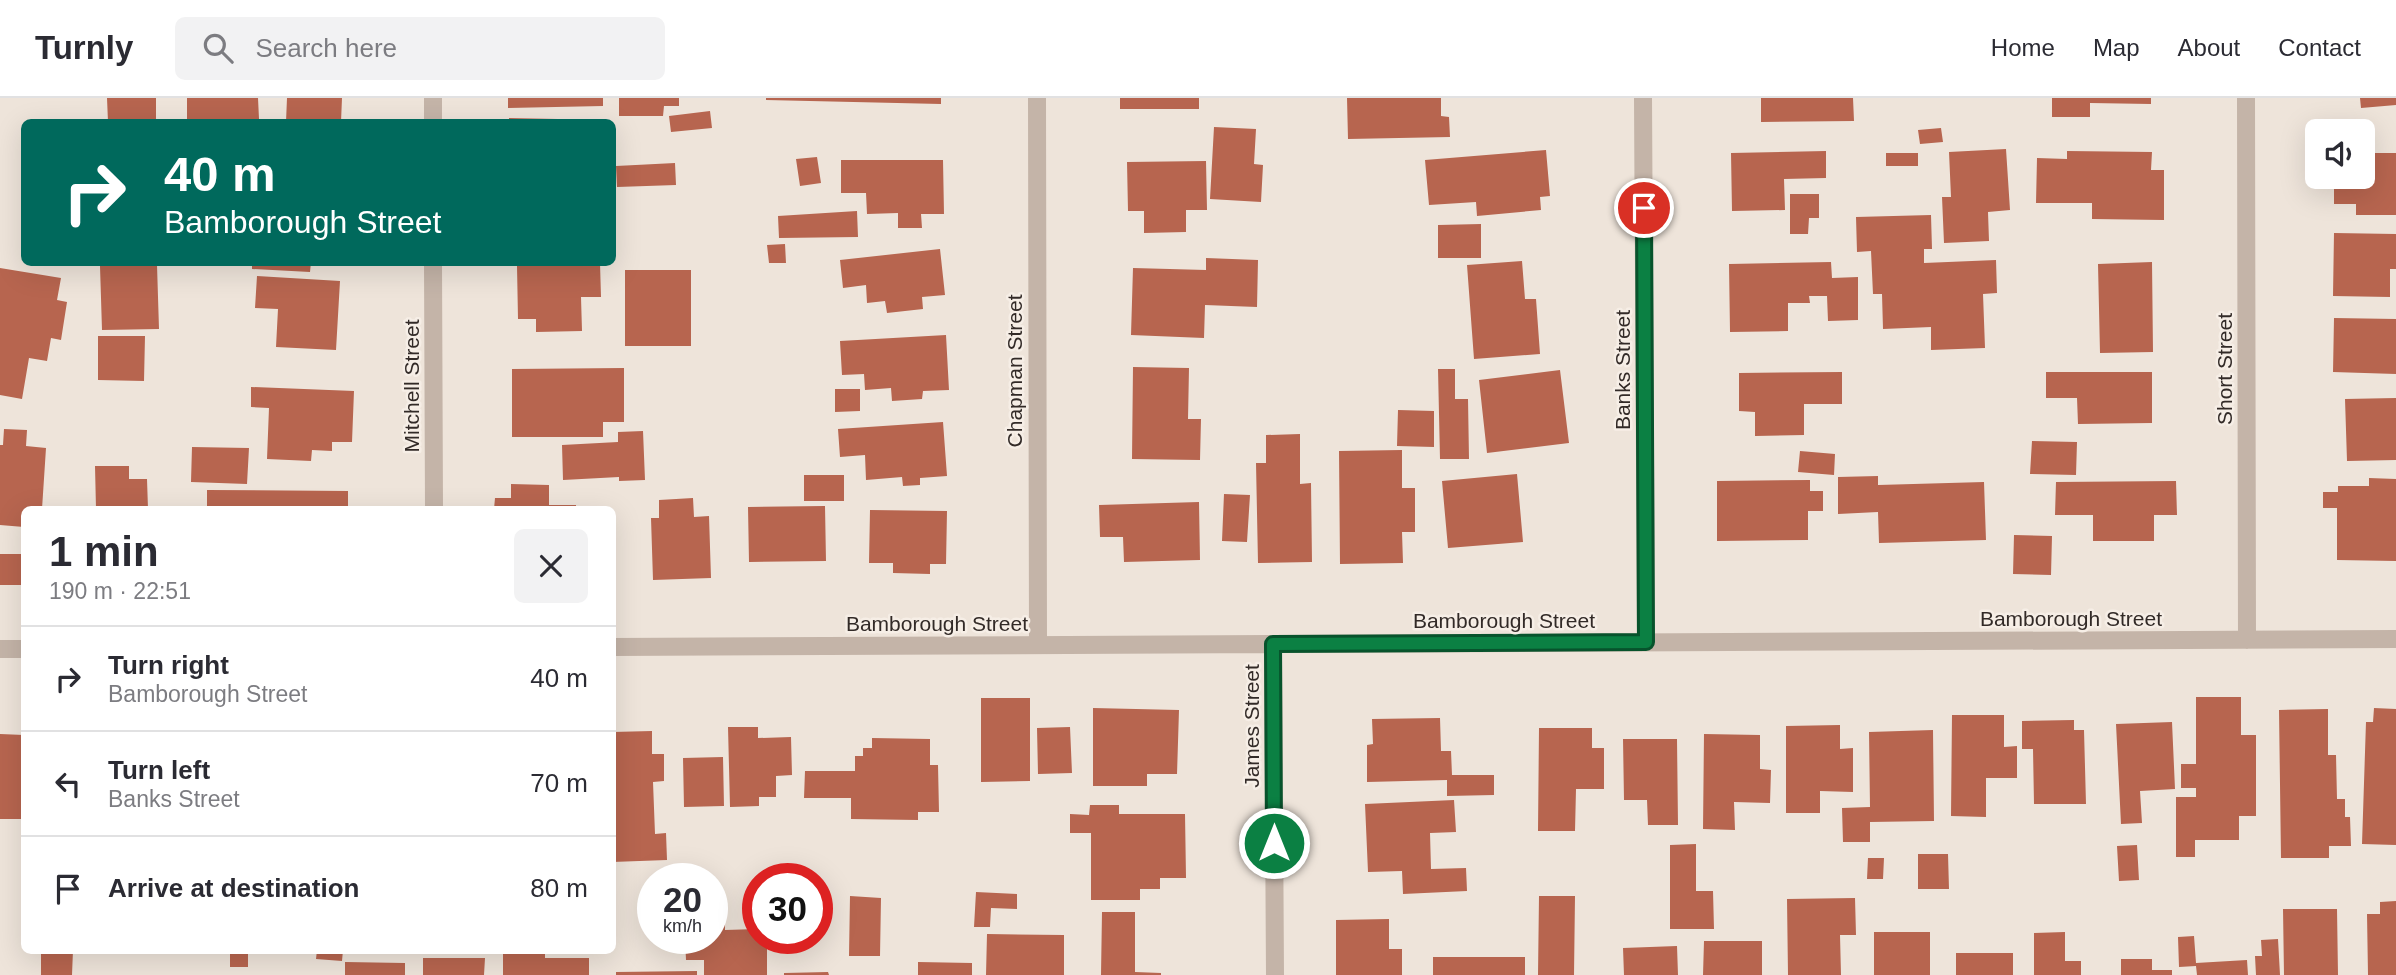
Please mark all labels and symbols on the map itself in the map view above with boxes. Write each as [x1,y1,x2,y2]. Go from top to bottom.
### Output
pin [1614,178,1674,238]
street label: Chapman Street [1003,294,1026,447]
street label: Banks Street [1611,310,1634,430]
street label: Short Street [2213,313,2236,425]
street label: Mitchell Street [400,319,423,453]
street label: Bamborough Street [1980,607,2162,630]
street label: Bamborough Street [1413,609,1595,632]
street label: Bamborough Street [846,612,1028,635]
street label: James Street [1240,664,1263,788]
position arrow [1237,806,1311,880]
speed limit sign: 30 [742,863,833,954]

